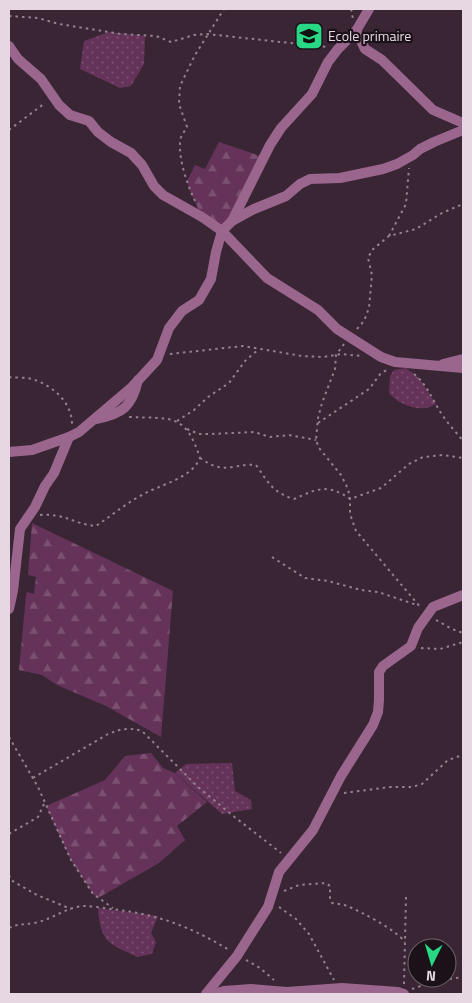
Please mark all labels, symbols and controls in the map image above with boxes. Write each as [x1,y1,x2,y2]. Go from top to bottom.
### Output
school or university icon: Ecole primaire [294,21,324,51]
place label: Ecole primaire [328,25,411,46]
north arrow [407,938,457,988]
text: N [425,966,437,987]

